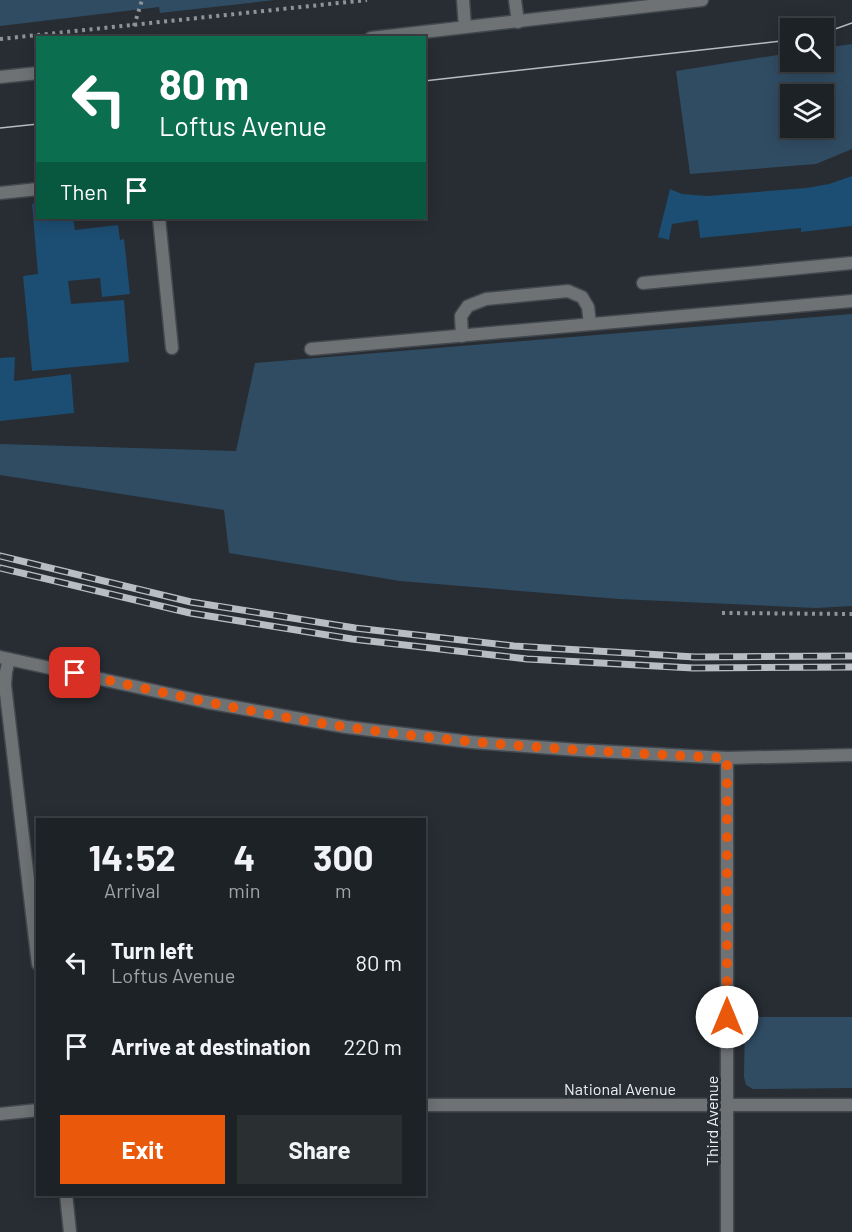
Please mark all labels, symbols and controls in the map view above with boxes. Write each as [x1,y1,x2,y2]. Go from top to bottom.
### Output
map controls [780,18,834,138]
button: search [780,18,834,72]
text: 80 m [159,58,249,108]
icon: left [60,60,138,138]
button: layers [780,84,834,138]
text: Loftus Avenue [159,109,327,141]
icon: arrive [120,174,153,207]
text: Then [60,178,108,204]
pin [49,647,100,698]
icon: arrive [58,656,91,689]
text: 14:52 [88,835,176,878]
text: 4 [233,835,255,878]
text: 300 [313,835,374,878]
text: Arrival [104,878,160,902]
text: min [228,878,261,902]
text: m [335,878,352,902]
text: Turn left [111,937,194,963]
icon: left [60,946,93,979]
text: 80 m [356,949,402,975]
text: Loftus Avenue [111,963,235,987]
position arrow [695,985,759,1049]
icon: arrive [60,1030,93,1063]
text: Arrive at destination [111,1033,310,1059]
text: 220 m [343,1033,402,1059]
street label: Third Avenue [702,1076,721,1166]
street label: National Avenue [564,1079,676,1098]
button: Exit [60,1115,225,1184]
button: Share [237,1115,402,1184]

